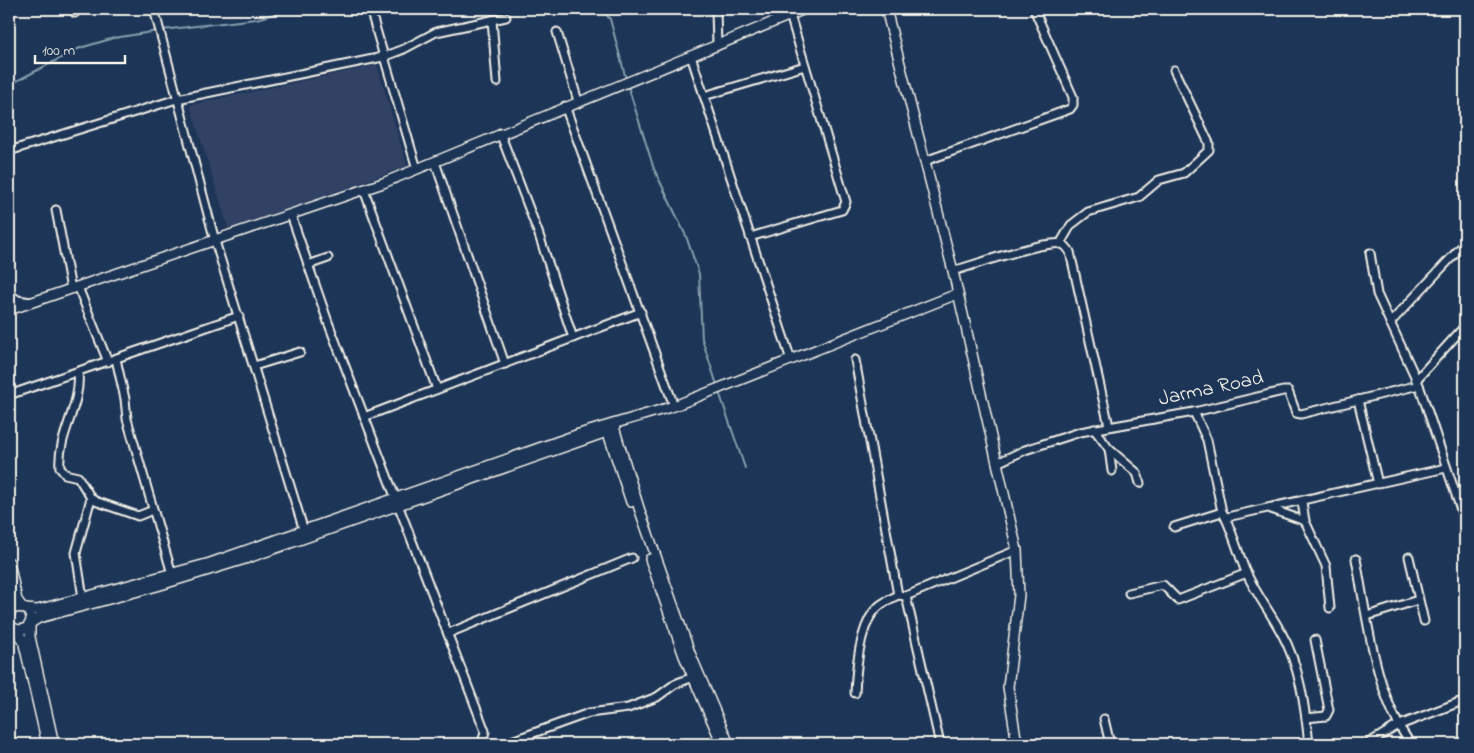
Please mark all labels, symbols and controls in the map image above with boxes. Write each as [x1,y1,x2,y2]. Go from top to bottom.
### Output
scale bar [35,32,125,64]
text: 100 m [42,40,75,62]
street label: Jarma Road [1156,363,1266,415]

